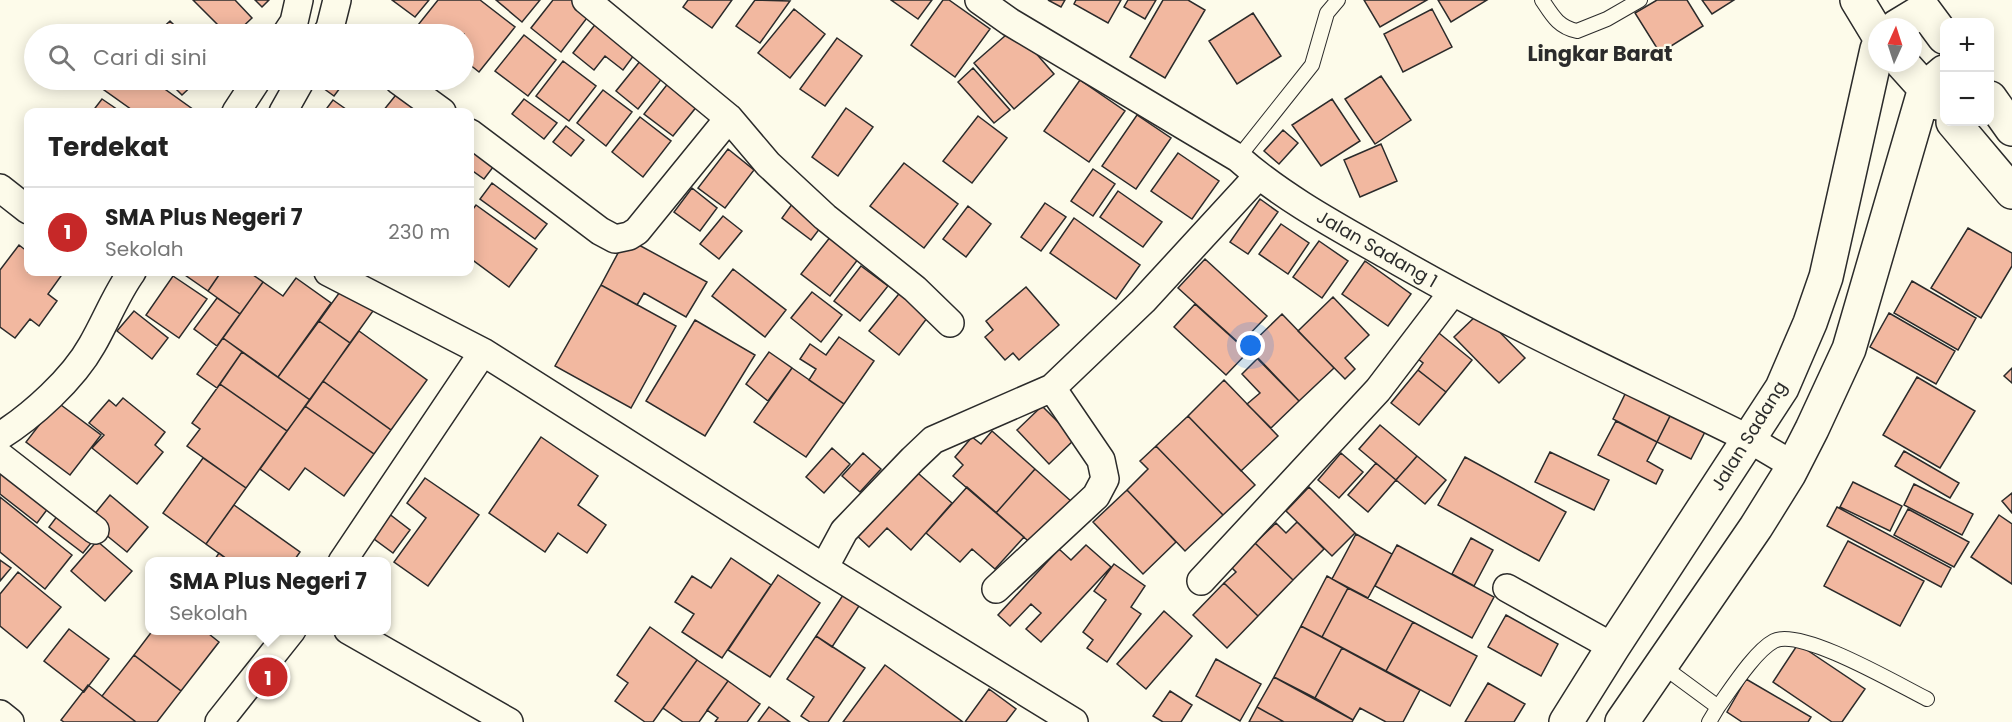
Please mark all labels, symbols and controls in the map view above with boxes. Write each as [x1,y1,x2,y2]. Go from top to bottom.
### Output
north arrow [1868,18,1922,72]
map controls [1940,18,1994,126]
button: + [1940,18,1994,72]
search box [24,24,474,90]
district label: Lingkar Barat [1527,39,1673,68]
icon: search [45,41,78,74]
text: Cari di sini [93,42,207,73]
button: − [1940,72,1994,126]
text: Terdekat [48,129,168,165]
text: SMA Plus Negeri 7 [105,202,303,233]
street label: Jalan Sadang 1 [1312,204,1442,293]
text: 1 [64,218,71,246]
text: 230 m [388,218,450,246]
text: Sekolah [105,235,183,263]
your location [1236,331,1265,360]
street label: Jalan Sadang [1705,376,1792,496]
popup [145,557,391,635]
text: SMA Plus Negeri 7 [169,566,367,597]
text: Sekolah [169,599,248,627]
pin: 1 [248,654,288,700]

